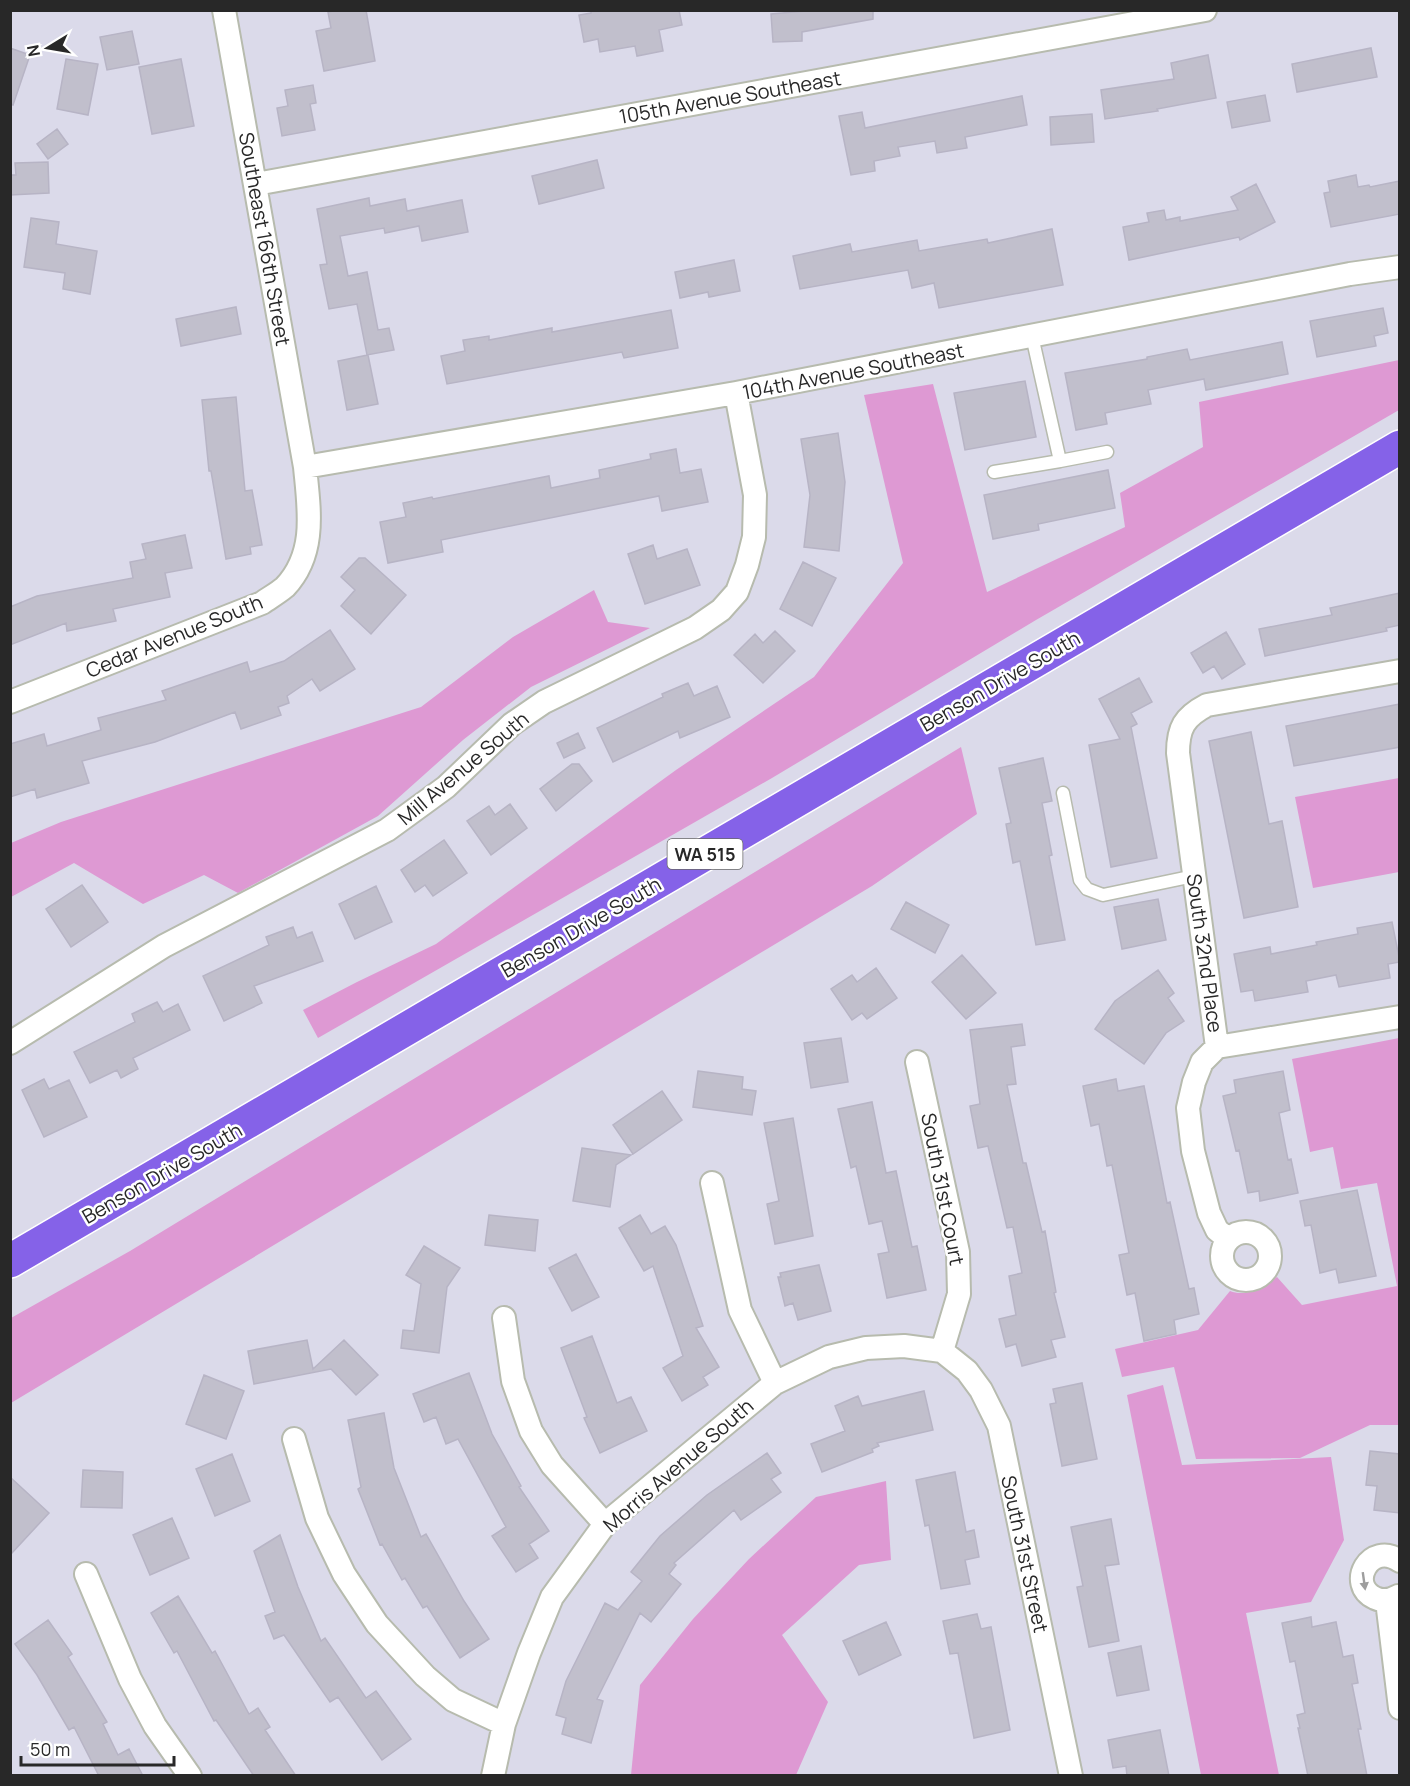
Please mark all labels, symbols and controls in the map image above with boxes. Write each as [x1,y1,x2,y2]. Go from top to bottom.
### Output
north arrow [18,18,78,78]
text: N [21,43,45,59]
street label: 105th Avenue Southeast [617,64,843,130]
street label: Southeast 166th Street [233,130,297,348]
street label: 104th Avenue Southeast [740,336,966,406]
street label: Cedar Avenue South [82,588,266,684]
street label: Benson Drive South [915,624,1085,738]
street label: Mill Avenue South [392,705,534,831]
road number: WA 515 [668,839,742,869]
street label: Benson Drive South [496,870,666,984]
street label: South 32nd Place [1180,872,1230,1034]
street label: South 31st Court [915,1111,971,1267]
street label: Benson Drive South [77,1116,247,1230]
street label: Morris Avenue South [597,1392,759,1538]
street label: South 31st Street [995,1473,1055,1635]
one-way arrow [1360,1572,1369,1591]
scale bar [21,1729,174,1767]
text: 50 m [30,1737,70,1761]

